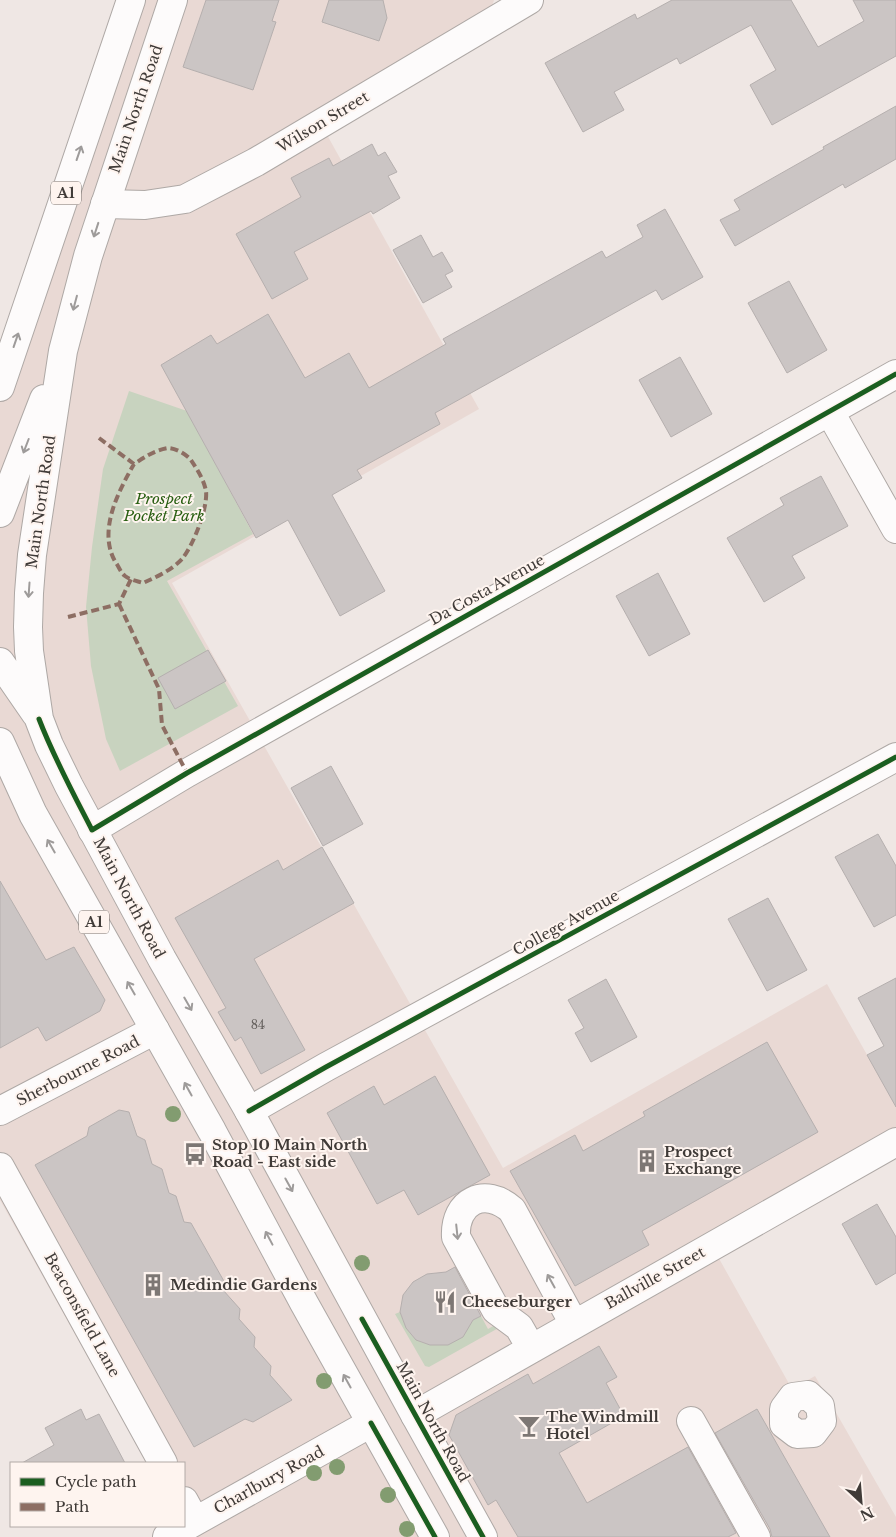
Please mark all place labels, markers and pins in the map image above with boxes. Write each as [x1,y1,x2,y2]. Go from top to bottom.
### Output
place label: Stop 10 Main North Road - East side [212,1135,368,1171]
bus stop icon: Stop 10 Main North Road - East side [182,1141,208,1167]
place label: Prospect Exchange [664,1142,742,1178]
building icon: Prospect Exchange [634,1148,660,1174]
building icon: Medindie Gardens [140,1272,166,1298]
place label: Medindie Gardens [170,1275,317,1294]
restaurant icon: Cheeseburger [432,1289,458,1315]
place label: Cheeseburger [462,1292,572,1311]
place label: The Windmill Hotel [546,1407,660,1443]
bar icon: The Windmill Hotel [516,1413,542,1439]

